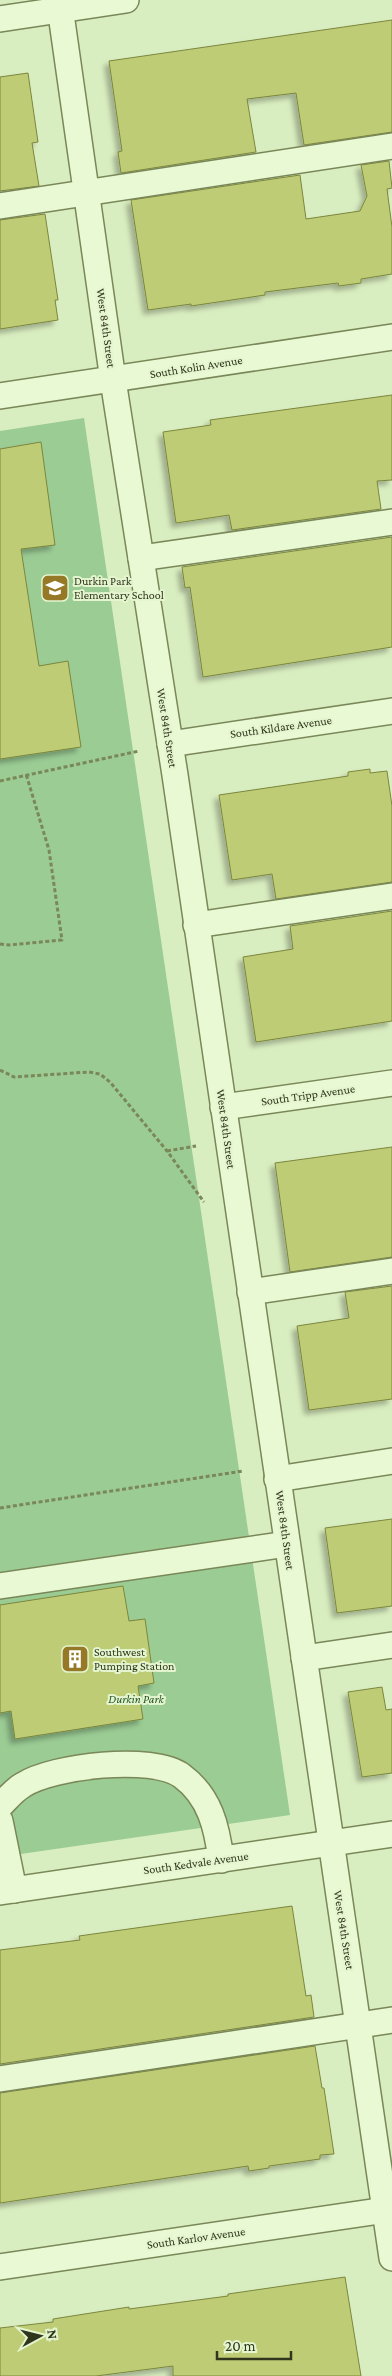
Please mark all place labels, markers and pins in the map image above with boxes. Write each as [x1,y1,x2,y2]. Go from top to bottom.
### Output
school or university icon: Durkin Park Elementary School [40,573,70,603]
place label: Durkin Park Elementary School [74,574,164,602]
building icon: Southwest Pumping Station [60,1644,90,1674]
place label: Southwest Pumping Station [94,1645,175,1673]

